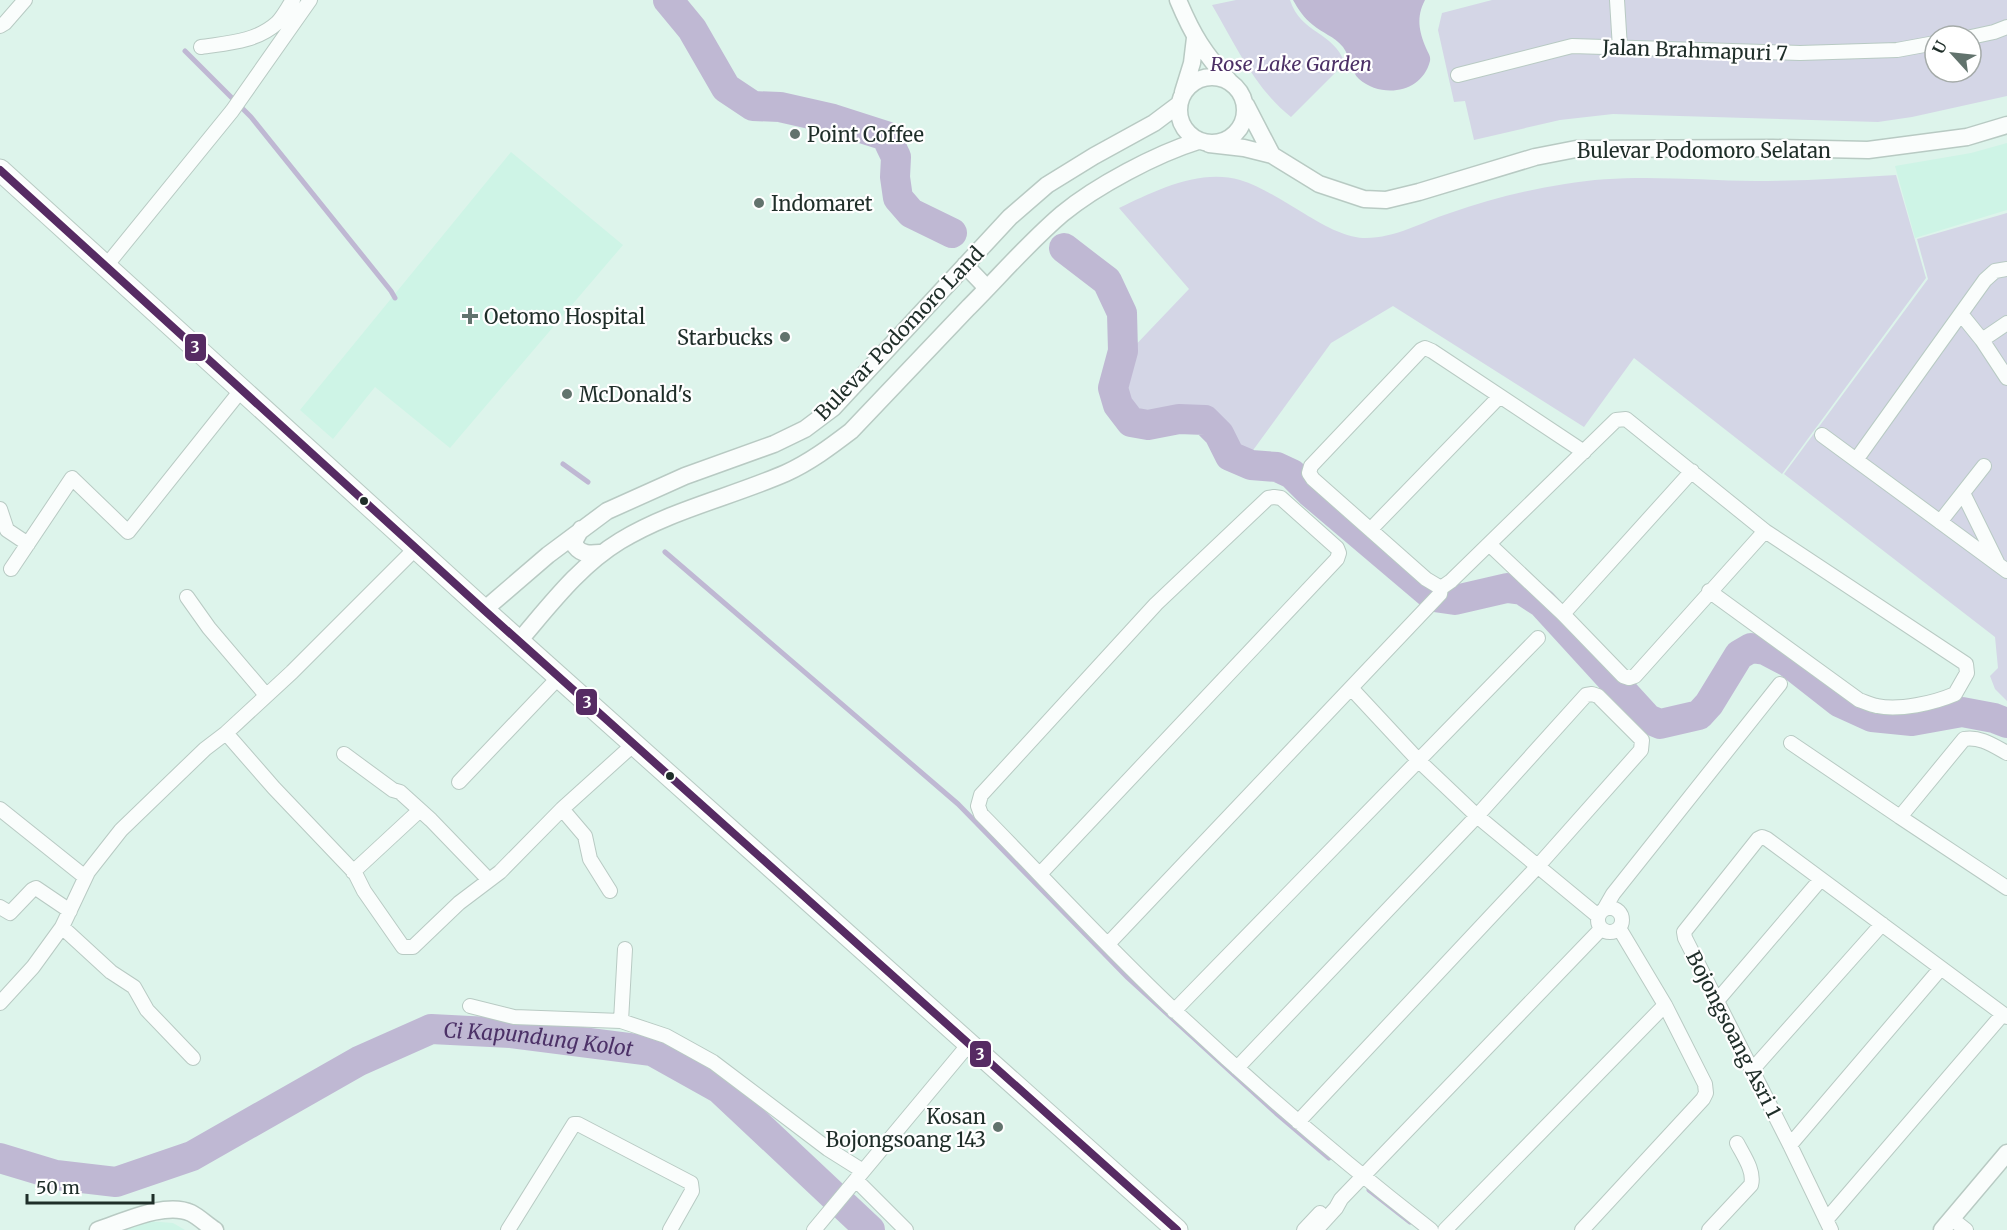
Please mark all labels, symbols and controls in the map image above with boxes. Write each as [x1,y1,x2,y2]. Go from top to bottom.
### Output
north arrow [1923,24,1983,84]
street label: Jalan Brahmapuri 7 [1601,34,1788,66]
text: U [1928,37,1951,57]
park label: Rose Lake Garden [1210,51,1372,76]
place label: Point Coffee [807,122,924,147]
marker: Point Coffee [788,127,802,141]
street label: Bulevar Podomoro Selatan [1577,138,1831,163]
place label: Indomaret [771,191,873,216]
marker: Indomaret [752,196,766,210]
street label: Bulevar Podomoro Land [809,241,989,425]
place label: Oetomo Hospital [484,304,645,329]
marker: Oetomo Hospital [461,307,479,325]
place label: Starbucks [677,325,773,350]
marker: Starbucks [778,330,792,344]
line badge: 3 [184,333,207,362]
text: 3 [190,337,200,357]
place label: McDonald's [579,382,692,407]
marker: McDonald's [560,387,574,401]
unlabelled marker [358,495,370,507]
line badge: 3 [575,688,598,716]
text: 3 [582,692,592,712]
unlabelled marker [664,770,676,782]
street label: Bojongsoang Asri 1 [1681,946,1787,1122]
water label: Ci Kapundung Kolot [443,1016,636,1062]
line badge: 3 [969,1040,992,1068]
text: 3 [975,1044,985,1064]
place label: Kosan Bojongsoang 143 [825,1104,986,1152]
marker: Kosan Bojongsoang 143 [991,1120,1005,1134]
scale bar [27,1167,153,1205]
text: 50 m [36,1176,80,1199]

